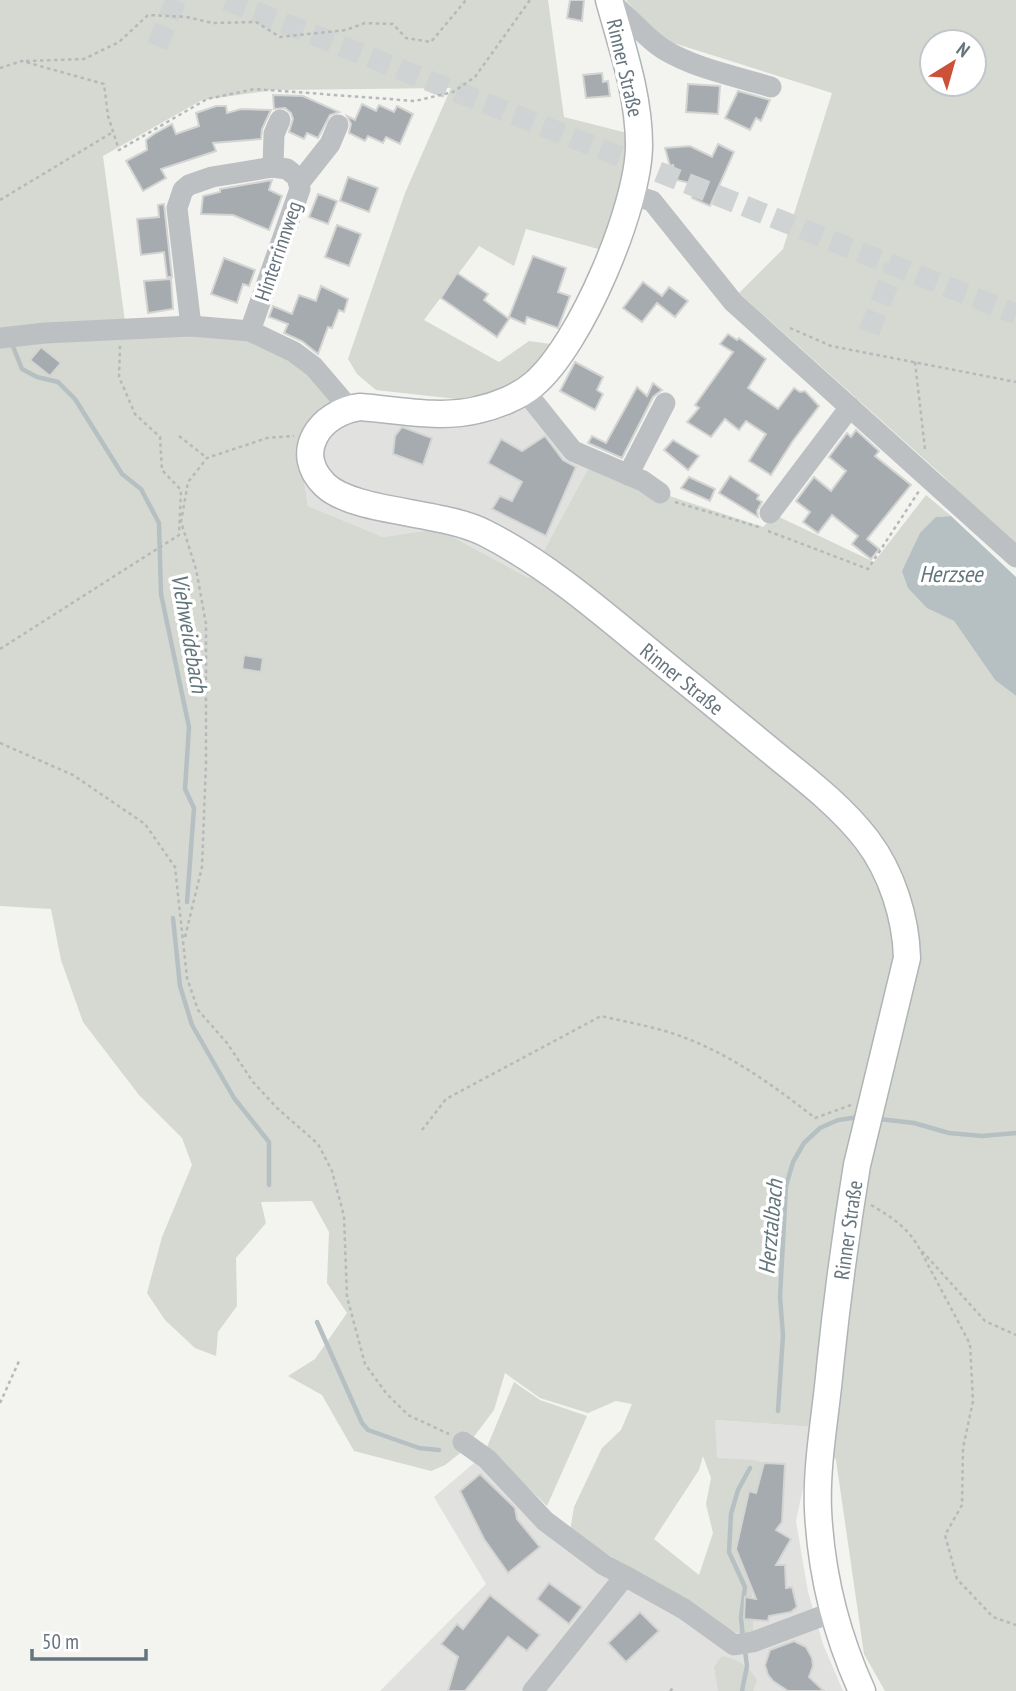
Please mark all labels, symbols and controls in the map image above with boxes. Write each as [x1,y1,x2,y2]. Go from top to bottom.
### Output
street label: Rinner Straße [601,16,649,120]
north arrow [918,28,988,98]
text: N [952,37,975,62]
street label: Hinterrinnweg [248,198,308,304]
water label: Herzsee [920,559,984,588]
water label: Viehweidebach [165,571,215,696]
street label: Rinner Straße [635,637,729,721]
water label: Herztalbach [751,1177,789,1275]
street label: Rinner Straße [828,1179,868,1281]
scale bar [32,1618,145,1662]
text: 50 m [42,1628,79,1655]

